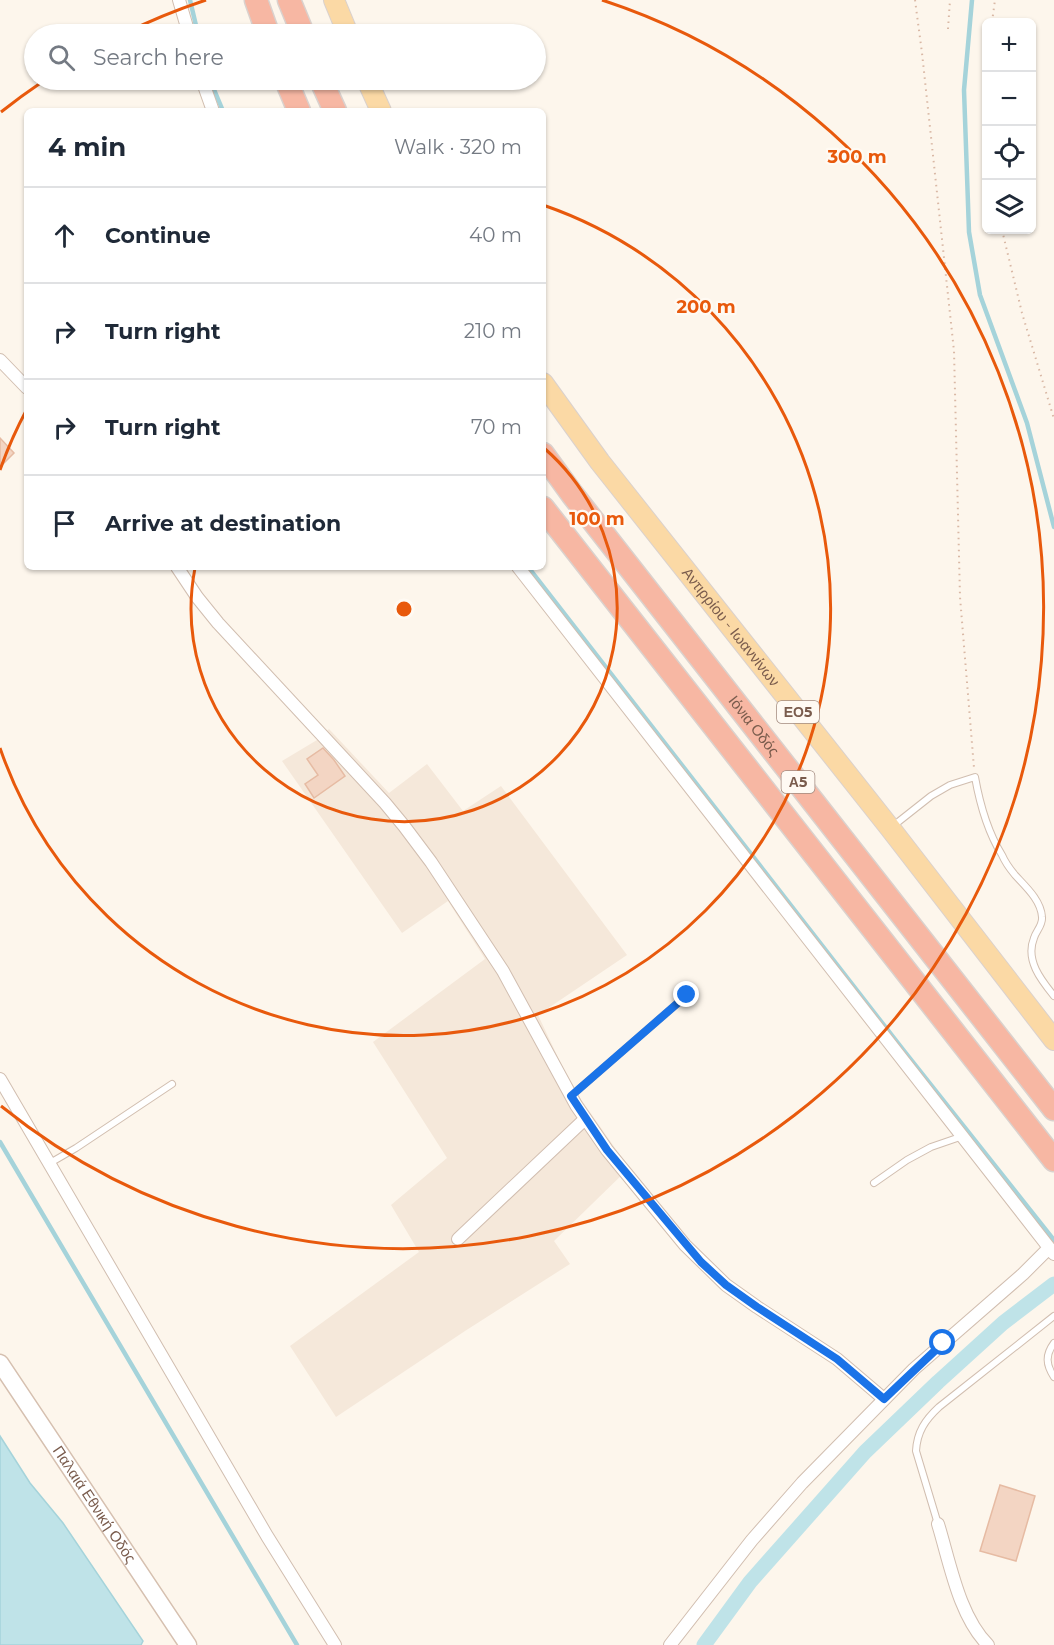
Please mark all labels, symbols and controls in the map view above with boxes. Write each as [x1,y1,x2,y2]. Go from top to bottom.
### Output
map controls [982,18,1036,234]
button: + [982,18,1036,72]
search box [24,24,546,90]
icon: search [45,41,78,74]
text: Search here [93,44,224,71]
button: − [982,72,1036,126]
button: locate [982,126,1036,180]
text: 4 min [48,131,126,163]
text: Walk · 320 m [394,135,522,159]
text: 300 m [826,146,887,168]
button: layers [982,180,1036,234]
icon: ahead [48,219,81,252]
text: Continue [105,222,211,249]
text: 40 m [469,223,522,247]
text: 200 m [676,296,736,318]
icon: right [48,315,81,348]
text: Turn right [105,318,220,345]
text: 210 m [464,319,522,343]
icon: right [48,411,81,444]
text: Turn right [105,414,220,441]
text: 70 m [471,415,522,439]
icon: arrive [48,507,81,540]
text: 100 m [569,508,625,530]
text: Arrive at destination [105,510,341,537]
street label: Αντιρρίου - Ιωαννίνων [678,563,784,690]
centre of rings [394,599,414,619]
street label: Ιόνια Οδός [725,692,784,760]
road number: ΕΟ5 [777,701,819,723]
road number: Α5 [782,771,814,793]
route end [673,981,699,1007]
route start [929,1329,955,1355]
street label: Παλαιά Εθνική Οδός [49,1442,141,1566]

